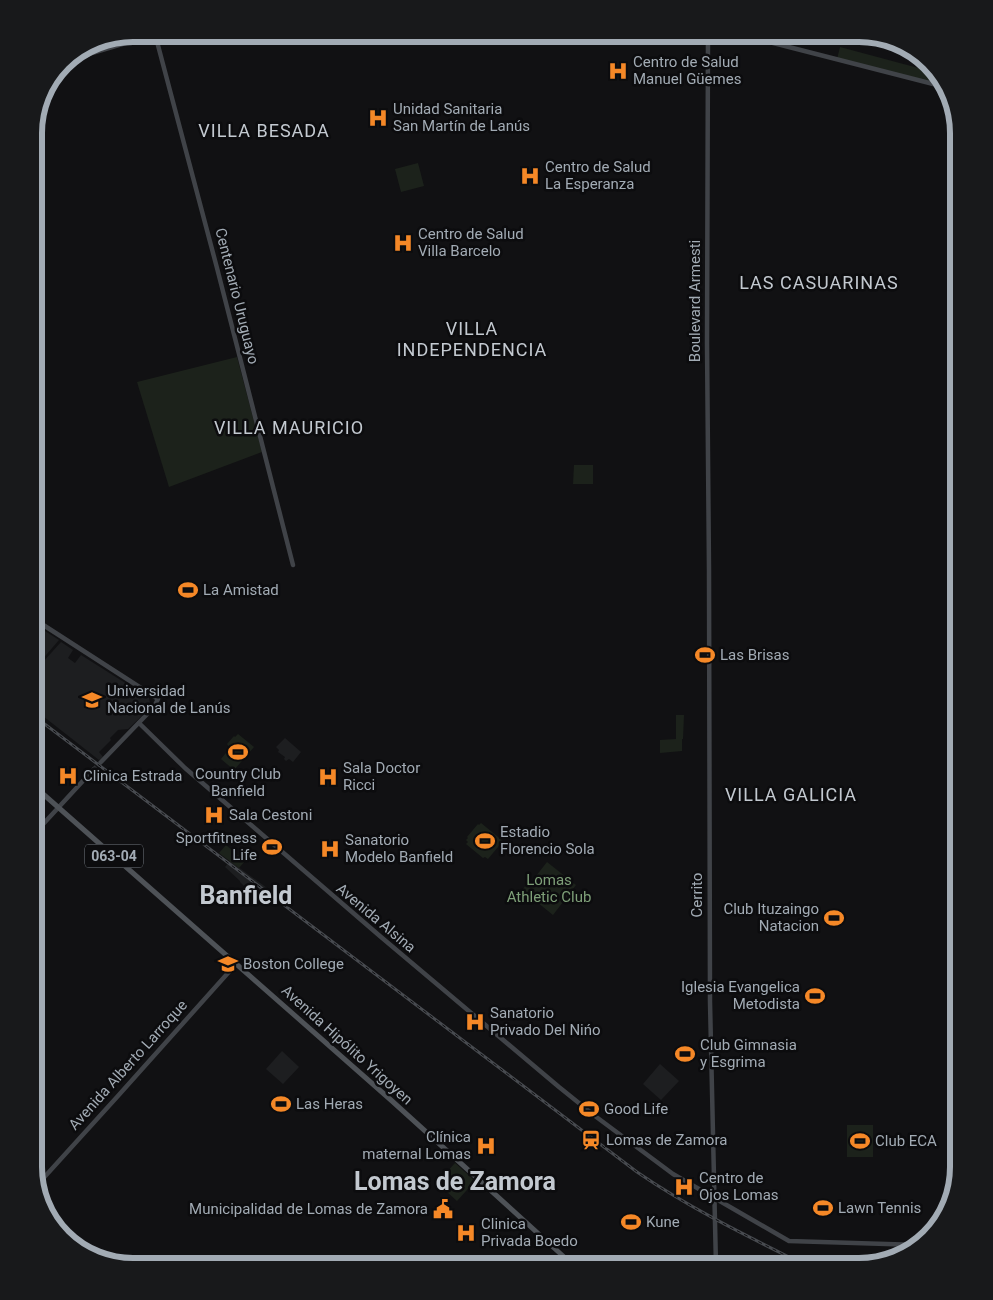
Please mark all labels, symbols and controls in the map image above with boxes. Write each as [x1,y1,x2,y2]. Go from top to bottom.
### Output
place label: Centro de Salud Manuel Güemes [633,53,741,88]
hospital icon: Centro de Salud Manuel Güemes [607,60,629,82]
place label: Unidad Sanitaria San Martín de Lanús [393,100,530,135]
hospital icon: Unidad Sanitaria San Martín de Lanús [367,107,389,129]
district label: VILLA BESADA [198,120,330,141]
place label: Centro de Salud La Esperanza [545,158,651,193]
hospital icon: Centro de Salud La Esperanza [519,165,541,187]
place label: Centro de Salud Villa Barcelo [418,225,524,260]
street label: Centenario Uruguayo [211,226,263,366]
hospital icon: Centro de Salud Villa Barcelo [392,232,414,254]
street label: Boulevard Armesti [686,240,704,362]
district label: LAS CASUARINAS [739,272,899,293]
district label: VILLA INDEPENDENCIA [397,318,547,360]
district label: VILLA MAURICIO [214,417,364,438]
sports icon: La Amistad [177,579,199,601]
place label: La Amistad [203,581,279,599]
sports icon: Las Brisas [694,644,716,666]
place label: Las Brisas [720,646,789,664]
place label: Universidad Nacional de Lanús [107,682,230,717]
school or university icon: Universidad Nacional de Lanús [81,689,103,711]
sports icon: Country Club Banfield [227,741,249,763]
place label: Sala Doctor Ricci [343,759,420,794]
hospital icon: Clinica Estrada [57,765,79,787]
place label: Country Club Banfield [195,765,281,800]
hospital icon: Sala Doctor Ricci [317,766,339,788]
place label: Clinica Estrada [83,767,182,785]
district label: VILLA GALICIA [725,784,857,805]
hospital icon: Sala Cestoni [203,804,225,826]
place label: Sala Cestoni [229,806,312,824]
place label: Estadio Florencio Sola [500,823,595,858]
place label: Sportfitness Life [176,829,257,864]
sports icon: Estadio Florencio Sola [474,830,496,852]
place label: Sanatorio Modelo Banfield [345,831,453,866]
sports icon: Sportfitness Life [261,836,283,858]
hospital icon: Sanatorio Modelo Banfield [319,838,341,860]
road number: 063-04 [85,844,143,868]
park label: Lomas Athletic Club [507,871,591,906]
street label: Cerrito [688,873,706,917]
street label: Avenida Alsina [333,880,419,956]
district label: Banfield [200,881,292,910]
place label: Club Ituzaingo Natacion [723,900,819,935]
sports icon: Club Ituzaingo Natacion [823,907,845,929]
school or university icon: Boston College [217,953,239,975]
place label: Boston College [243,955,344,973]
place label: Iglesia Evangelica Metodista [681,978,800,1013]
street label: Avenida Hipólito Yrigoyen [278,981,416,1109]
sports icon: Iglesia Evangelica Metodista [804,985,826,1007]
street label: Avenida Alberto Larroque [65,996,191,1134]
place label: Sanatorio Privado Del Nińo [490,1004,601,1039]
hospital icon: Sanatorio Privado Del Nińo [464,1011,486,1033]
place label: Club Gimnasia y Esgrima [700,1036,797,1071]
sports icon: Club Gimnasia y Esgrima [674,1043,696,1065]
sports icon: Las Heras [270,1093,292,1115]
place label: Las Heras [296,1095,363,1113]
sports icon: Good Life [578,1098,600,1120]
place label: Good Life [604,1100,668,1118]
place label: Clínica maternal Lomas [362,1128,471,1163]
station icon: Lomas de Zamora [580,1129,602,1151]
sports icon: Club ECA [849,1130,871,1152]
place label: Lomas de Zamora [606,1131,727,1149]
place label: Club ECA [875,1132,937,1150]
hospital icon: Clínica maternal Lomas [475,1135,497,1157]
district label: Lomas de Zamora [354,1167,556,1196]
place label: Centro de Ojos Lomas [699,1169,779,1204]
hospital icon: Centro de Ojos Lomas [673,1176,695,1198]
sports icon: Lawn Tennis [812,1197,834,1219]
public building icon: Municipalidad de Lomas de Zamora [432,1198,454,1220]
place label: Lawn Tennis [838,1199,921,1217]
place label: Municipalidad de Lomas de Zamora [189,1200,428,1218]
sports icon: Kune [620,1211,642,1233]
place label: Kune [646,1213,680,1231]
place label: Clinica Privada Boedo [481,1215,578,1250]
hospital icon: Clinica Privada Boedo [455,1222,477,1244]

